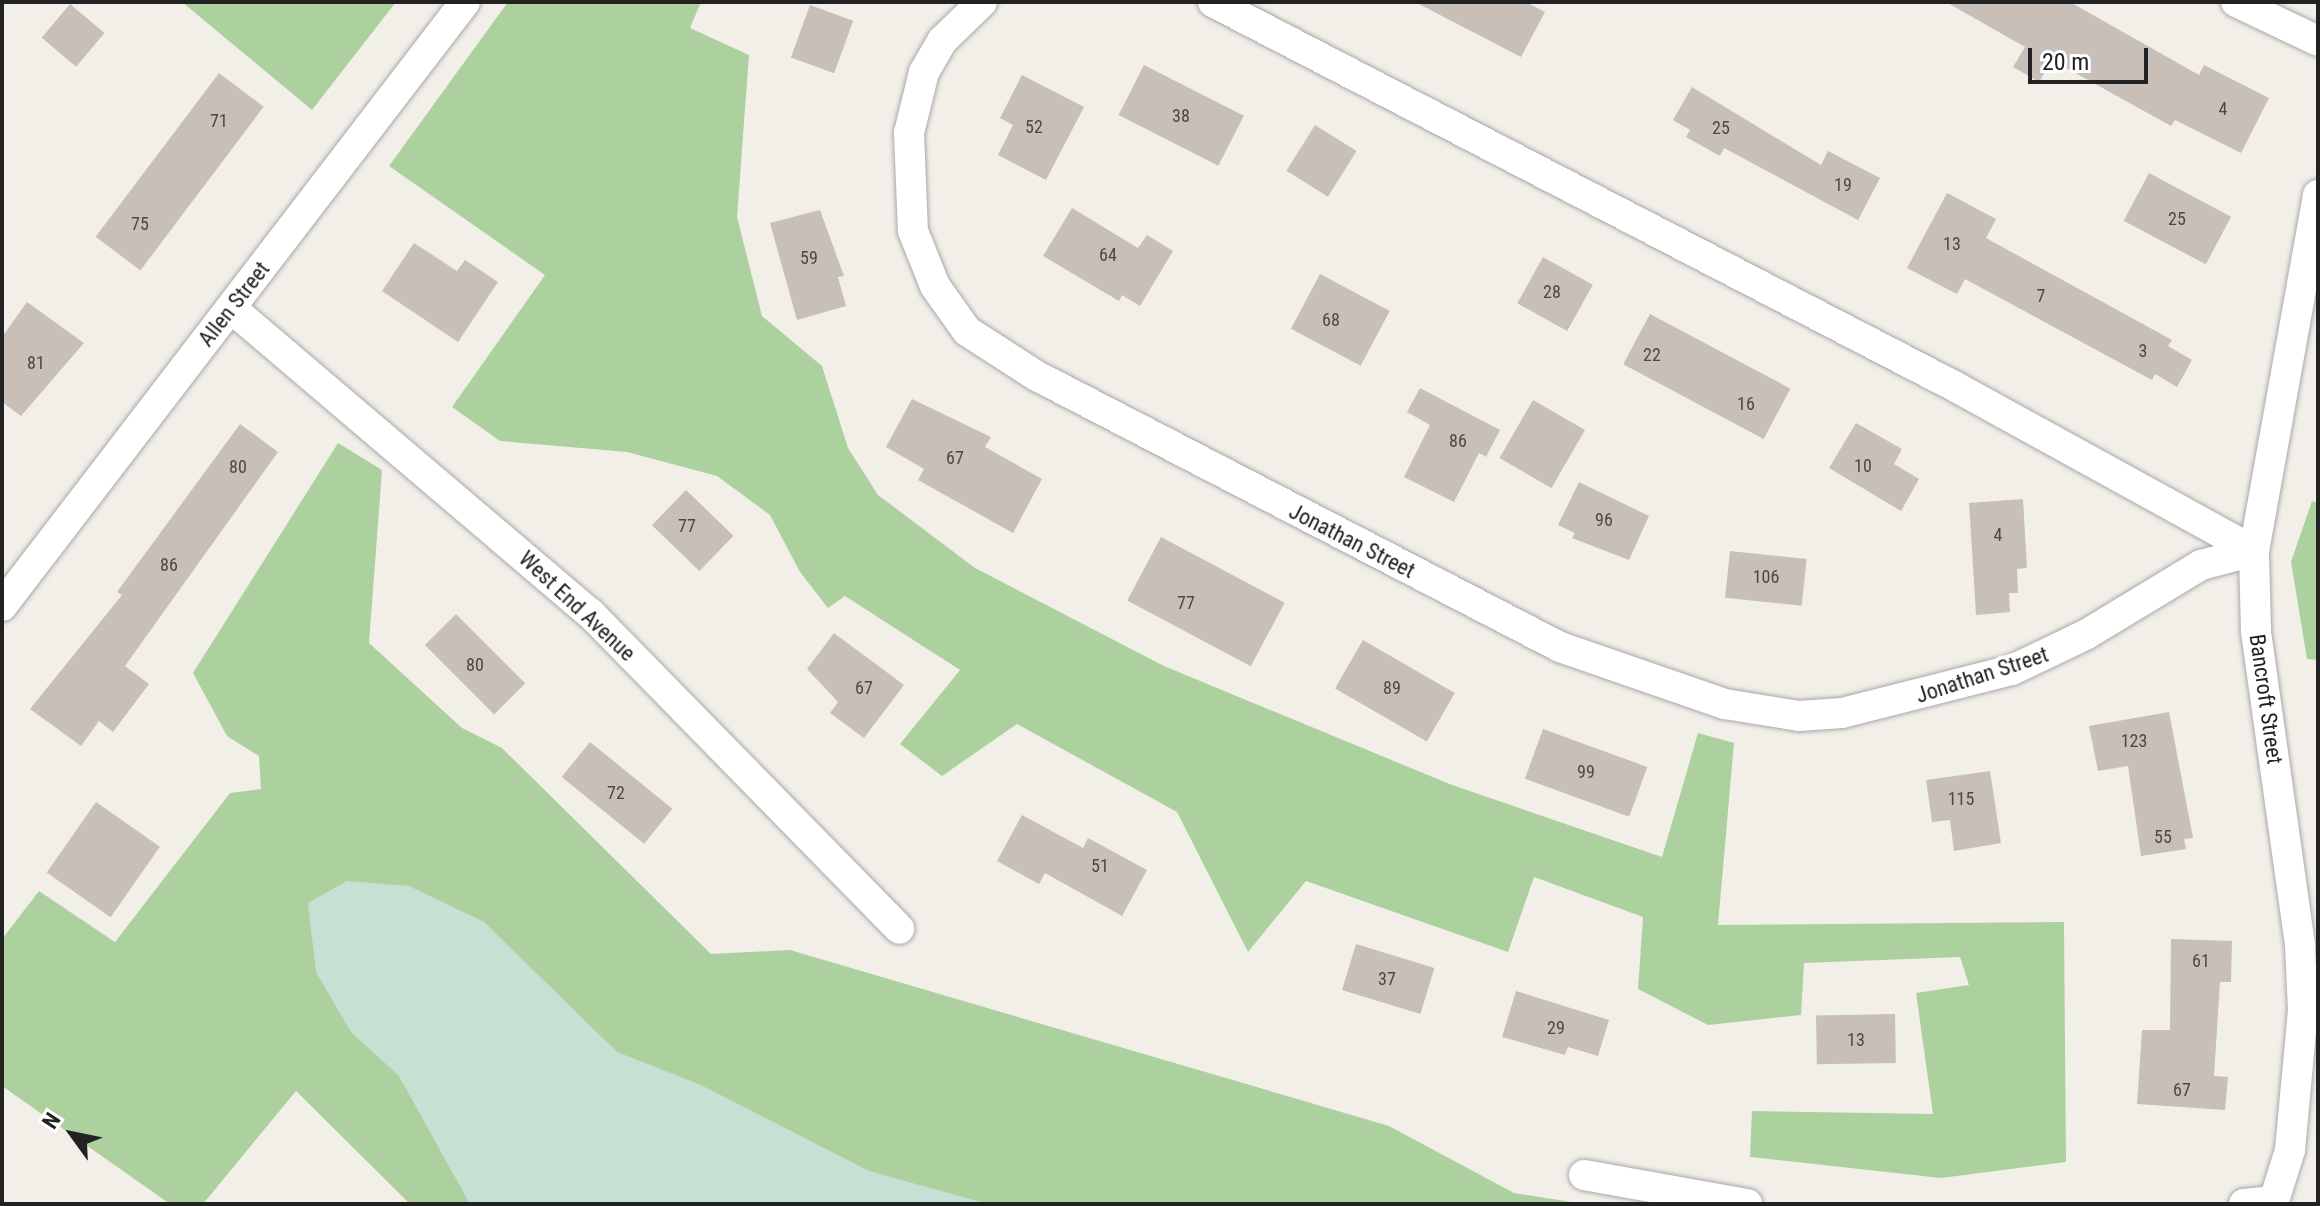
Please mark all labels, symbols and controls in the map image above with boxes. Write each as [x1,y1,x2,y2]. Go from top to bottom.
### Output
scale bar [2032,32,2152,82]
text: 20 m [2042,48,2089,76]
house number: 4 [2219,98,2227,120]
house number: 38 [1172,105,1190,127]
house number: 71 [210,110,228,132]
house number: 52 [1025,116,1043,138]
house number: 25 [1712,117,1730,139]
house number: 19 [1834,174,1852,196]
house number: 25 [2168,208,2186,230]
house number: 75 [131,213,149,235]
house number: 13 [1943,233,1961,255]
house number: 64 [1099,244,1117,266]
house number: 59 [800,247,818,269]
street label: Allen Street [193,256,275,352]
house number: 28 [1543,281,1561,303]
house number: 7 [2037,285,2045,307]
house number: 68 [1322,309,1340,331]
house number: 3 [2139,340,2147,362]
house number: 22 [1643,344,1661,366]
house number: 81 [27,352,45,374]
house number: 16 [1737,393,1755,415]
house number: 86 [1449,430,1467,452]
house number: 67 [946,447,964,469]
house number: 10 [1854,455,1872,477]
house number: 80 [229,456,247,478]
street label: Jonathan Street [1285,498,1419,584]
house number: 96 [1595,509,1613,531]
house number: 77 [678,515,696,537]
house number: 4 [1994,524,2002,546]
street label: West End Avenue [513,545,641,667]
house number: 86 [160,554,178,576]
house number: 106 [1753,566,1779,588]
house number: 77 [1177,592,1195,614]
street label: Bancroft Street [2244,632,2288,766]
street label: Jonathan Street [1912,641,2052,709]
house number: 80 [466,654,484,676]
house number: 67 [855,677,873,699]
house number: 89 [1383,677,1401,699]
house number: 123 [2121,730,2147,752]
house number: 99 [1577,761,1595,783]
house number: 72 [607,782,625,804]
house number: 115 [1948,788,1974,810]
house number: 55 [2154,826,2172,848]
house number: 51 [1091,855,1109,877]
house number: 61 [2192,950,2210,972]
house number: 37 [1378,968,1396,990]
house number: 29 [1547,1017,1565,1039]
house number: 13 [1847,1029,1865,1051]
house number: 67 [2173,1079,2191,1101]
north arrow [32,1094,112,1174]
text: N [37,1108,66,1133]

